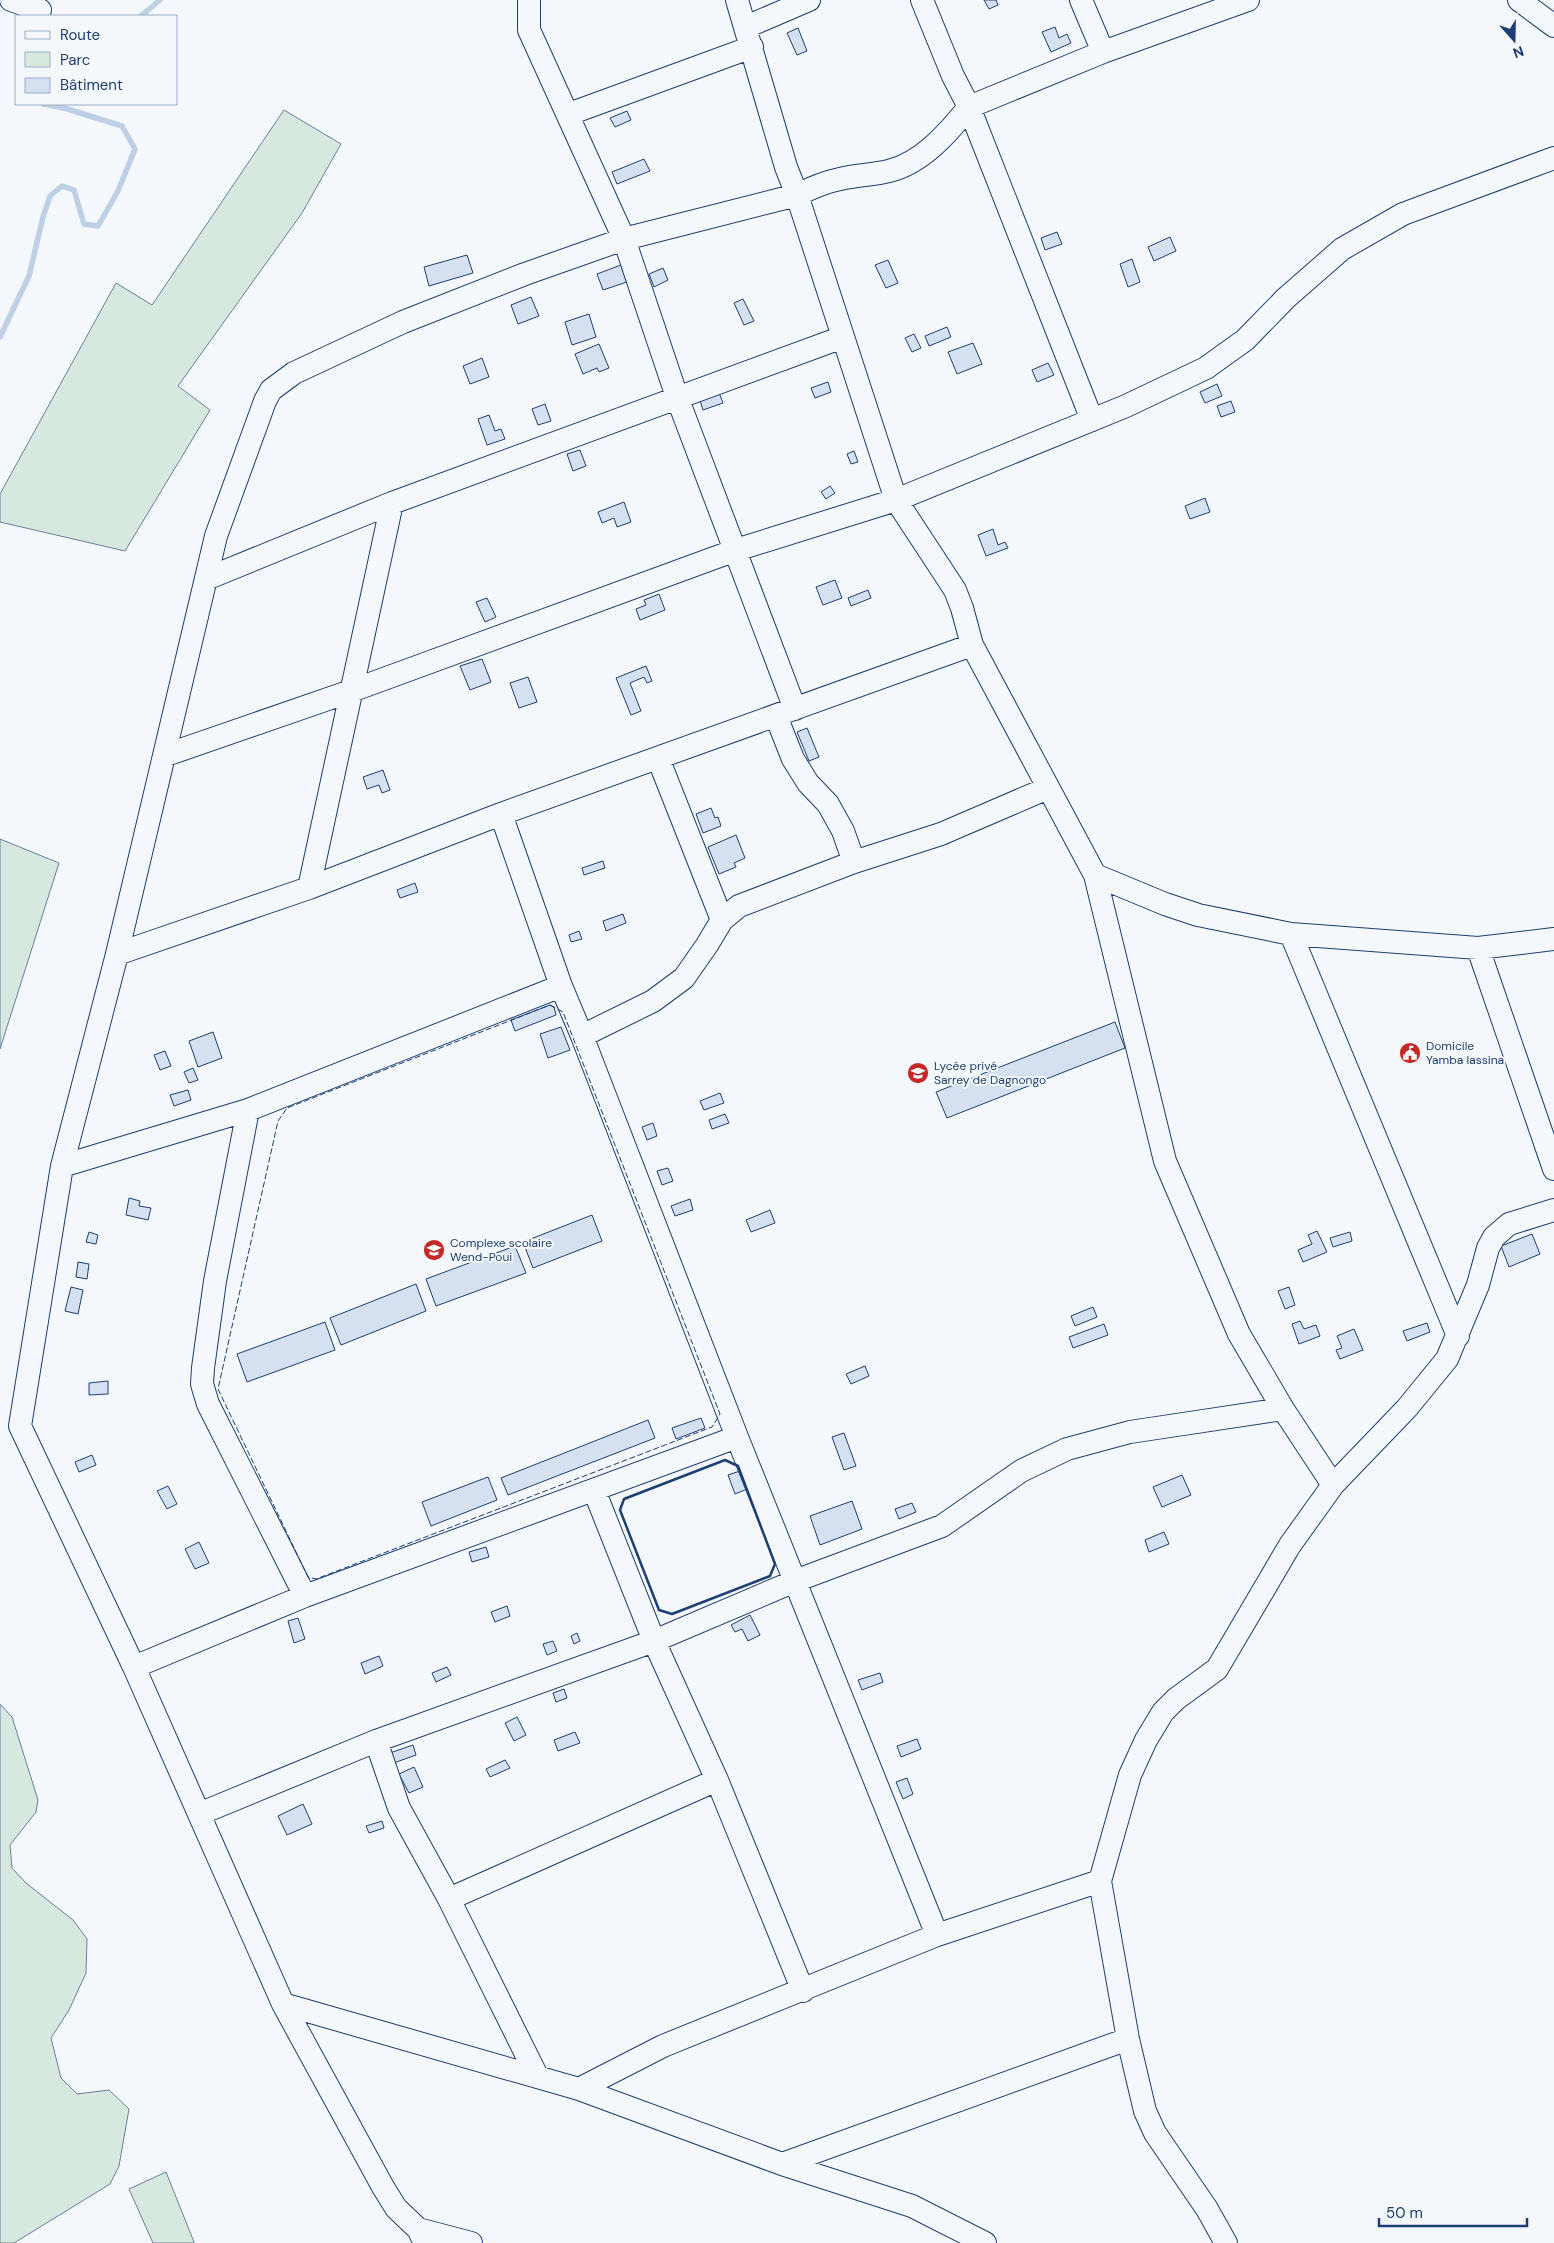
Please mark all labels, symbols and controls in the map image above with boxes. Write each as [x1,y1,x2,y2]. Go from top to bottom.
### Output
legend [15,15,178,105]
north arrow [1489,15,1539,65]
text: Route [60,25,100,45]
text: N [1511,42,1526,62]
text: Parc [60,50,90,70]
text: Bâtiment [60,75,123,95]
place label: Domicile Yamba lassina [1426,1038,1504,1068]
public building icon: Domicile Yamba lassina [1398,1041,1422,1065]
place label: Lycée privé Sarrey de Dagnongo [934,1058,1046,1088]
school or university icon: Lycée privé Sarrey de Dagnongo [906,1061,930,1085]
place label: Complexe scolaire Wend-Poui [450,1235,552,1265]
school or university icon: Complexe scolaire Wend-Poui [422,1238,446,1262]
scale bar [1379,2196,1526,2228]
text: 50 m [1386,2203,1423,2223]

